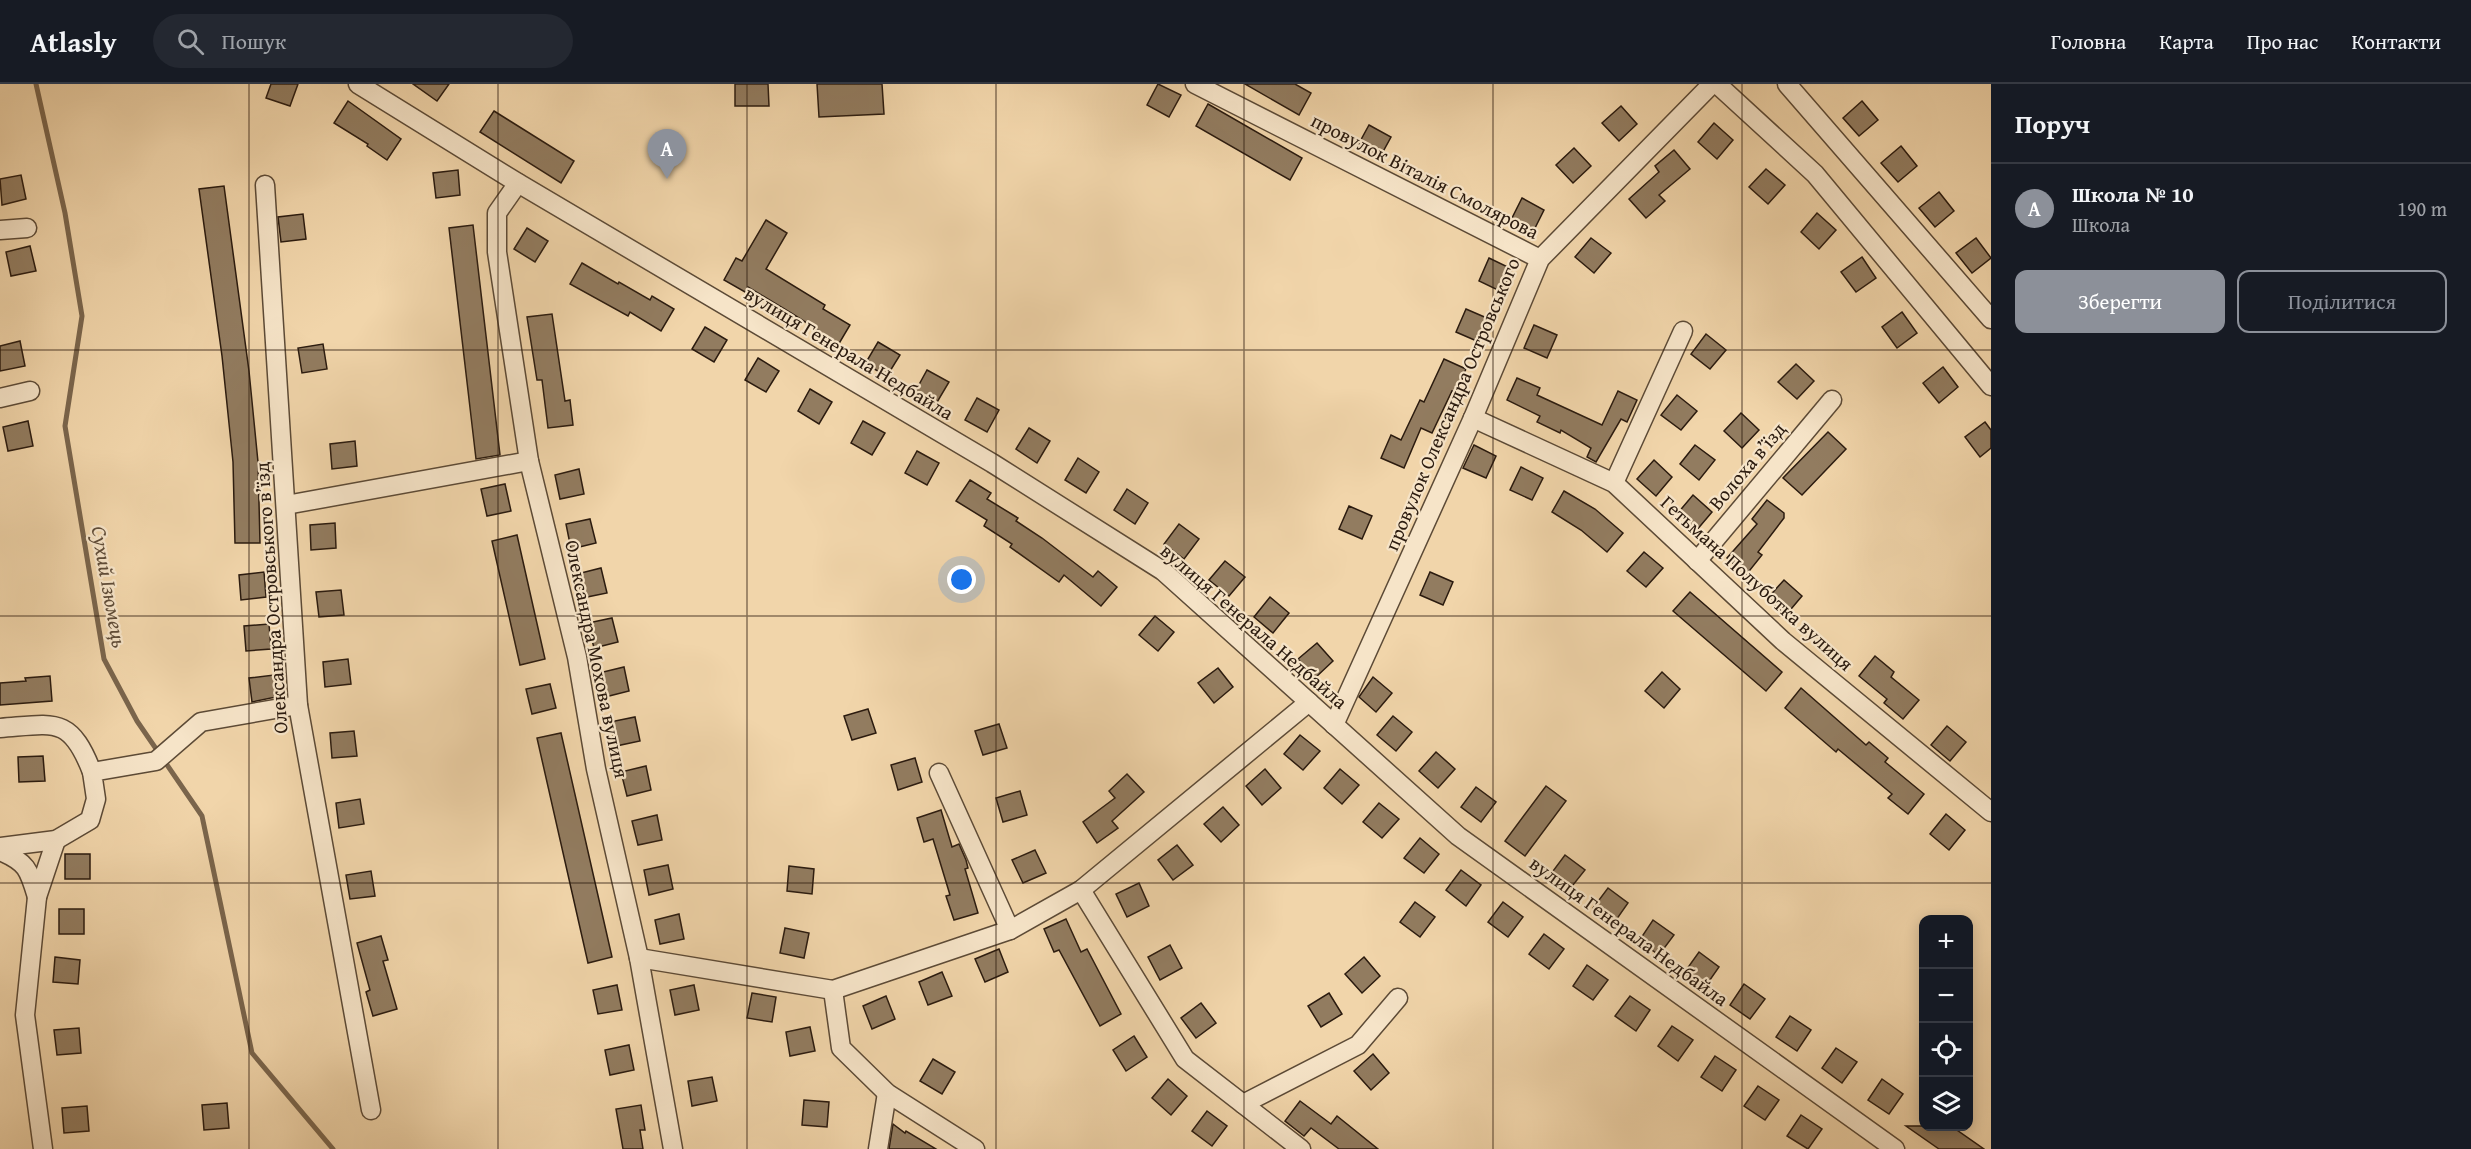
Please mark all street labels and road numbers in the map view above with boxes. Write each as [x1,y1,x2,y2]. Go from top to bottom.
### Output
street label: провулок Віталія Смолярова [1306,105,1545,246]
street label: провулок Олександра Островського [1376,253,1527,555]
street label: вулиця Генерала Недбайла [739,278,960,427]
street label: Волоха в’їзд [1701,415,1792,516]
street label: Олександра Островського в’їзд [247,461,294,735]
street label: Гетьмана Полуботка вулиця [1654,488,1860,677]
street label: вулиця Генерала Недбайла [1154,536,1355,716]
street label: Олександра Мохова вулиця [558,537,637,781]
street label: вулиця Генерала Недбайла [1524,848,1735,1013]

